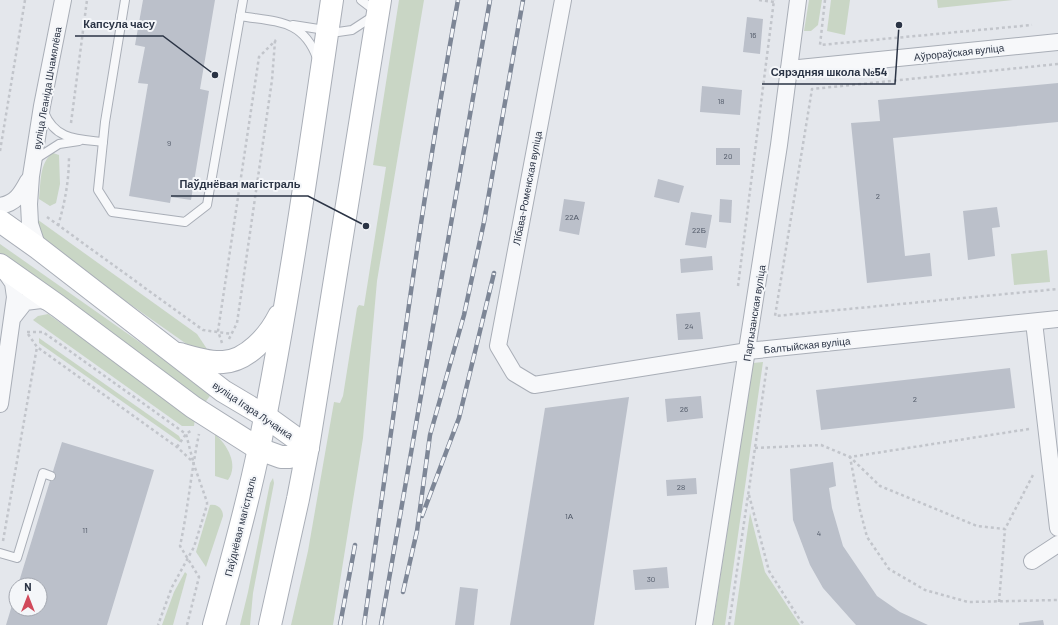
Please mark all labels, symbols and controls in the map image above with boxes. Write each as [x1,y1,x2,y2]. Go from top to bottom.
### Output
callout: Капсула часу [75,13,163,36]
text: Капсула часу [83,17,156,30]
street label: вуліца Леаніда Шчамялёва [30,25,64,150]
house number: 16 [750,30,756,40]
street label: Аўрораўская вуліца [913,41,1005,63]
callout: Сярэдняя школа №54 [762,61,895,84]
text: Сярэдняя школа №54 [771,65,888,78]
house number: 18 [718,96,724,106]
street label: Лібава-Роменская вуліца [510,129,544,246]
house number: 9 [167,138,171,148]
house number: 20 [724,151,732,161]
callout: Паўднёвая магістраль [171,173,308,196]
text: Паўднёвая магістраль [179,177,301,190]
house number: 2 [876,191,880,201]
house number: 22А [565,212,580,222]
house number: 22Б [692,225,706,235]
street label: Партызанская вуліца [740,264,768,362]
house number: 24 [685,321,693,331]
street label: Балтыйская вуліца [763,334,851,356]
street label: вуліца Ігара Лучанка [211,379,296,442]
house number: 2 [913,394,917,404]
house number: 26 [680,404,688,414]
street label: Паўднёвая магістраль [222,475,258,577]
house number: 28 [677,482,685,492]
house number: 1А [565,511,574,521]
house number: 11 [82,525,88,535]
house number: 4 [817,528,821,538]
house number: 30 [647,574,655,584]
north arrow [8,577,48,617]
text: N [24,580,32,593]

